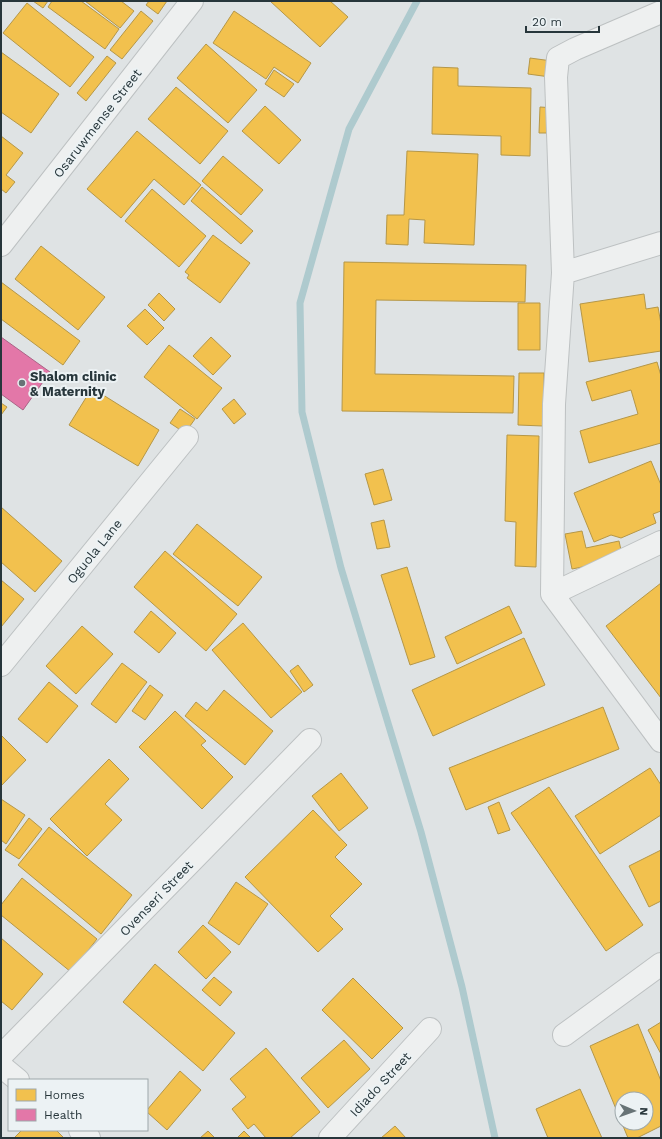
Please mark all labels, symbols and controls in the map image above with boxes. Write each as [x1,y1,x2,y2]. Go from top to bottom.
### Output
scale bar [526,8,599,34]
text: 20 m [532,15,562,29]
street label: Osaruwmense Street [50,65,145,181]
place label: Shalom clinic & Maternity [30,369,117,399]
marker: Shalom clinic & Maternity [17,378,27,388]
street label: Oguola Lane [64,516,125,587]
street label: Ovenseri Street [117,857,196,939]
street label: Idiado Street [347,1049,414,1120]
legend [8,1079,148,1131]
text: Homes [44,1088,85,1102]
north arrow [614,1091,654,1131]
text: N [637,1107,650,1116]
text: Health [44,1108,82,1122]

